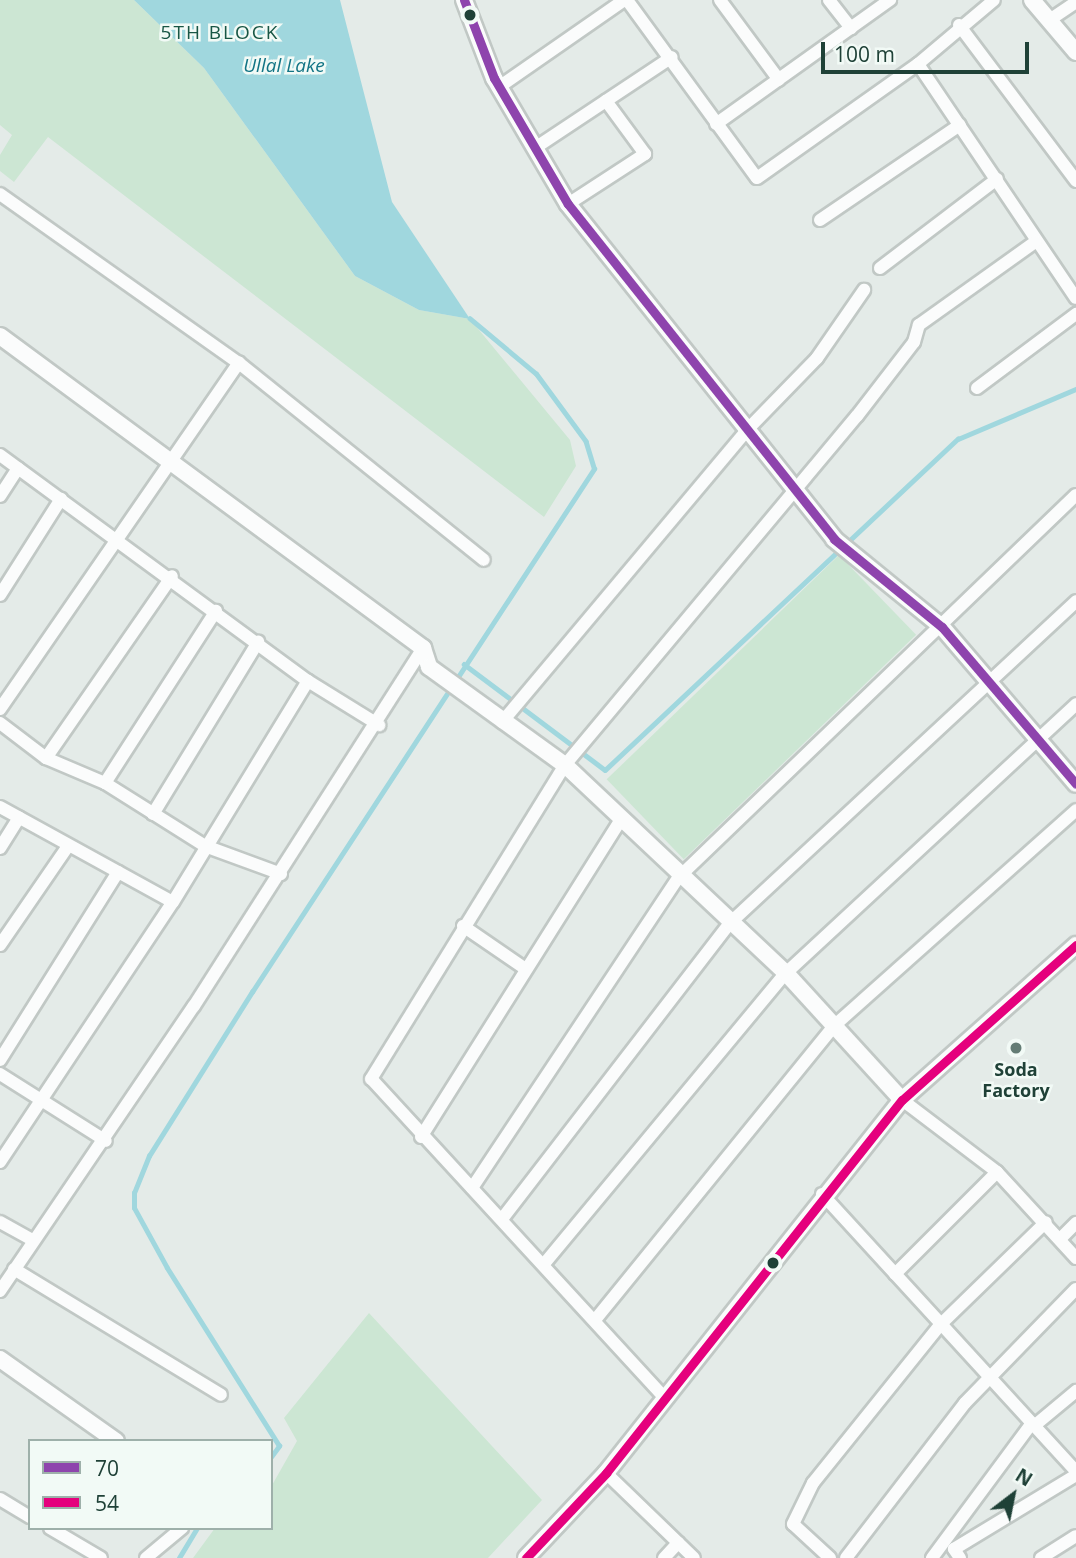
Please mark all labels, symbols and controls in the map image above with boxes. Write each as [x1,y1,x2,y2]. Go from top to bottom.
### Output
unlabelled marker [463,8,477,22]
district label: 5TH BLOCK [162,22,278,44]
scale bar [824,28,1032,72]
text: 100 m [834,40,895,68]
water label: Ullal Lake [243,55,325,77]
marker: Soda Factory [1008,1040,1024,1056]
place label: Soda Factory [982,1059,1050,1102]
unlabelled marker [766,1256,780,1270]
legend [28,1439,273,1530]
text: 70 [95,1454,119,1482]
north arrow [978,1460,1048,1530]
text: N [1011,1462,1038,1492]
text: 54 [95,1489,119,1517]

